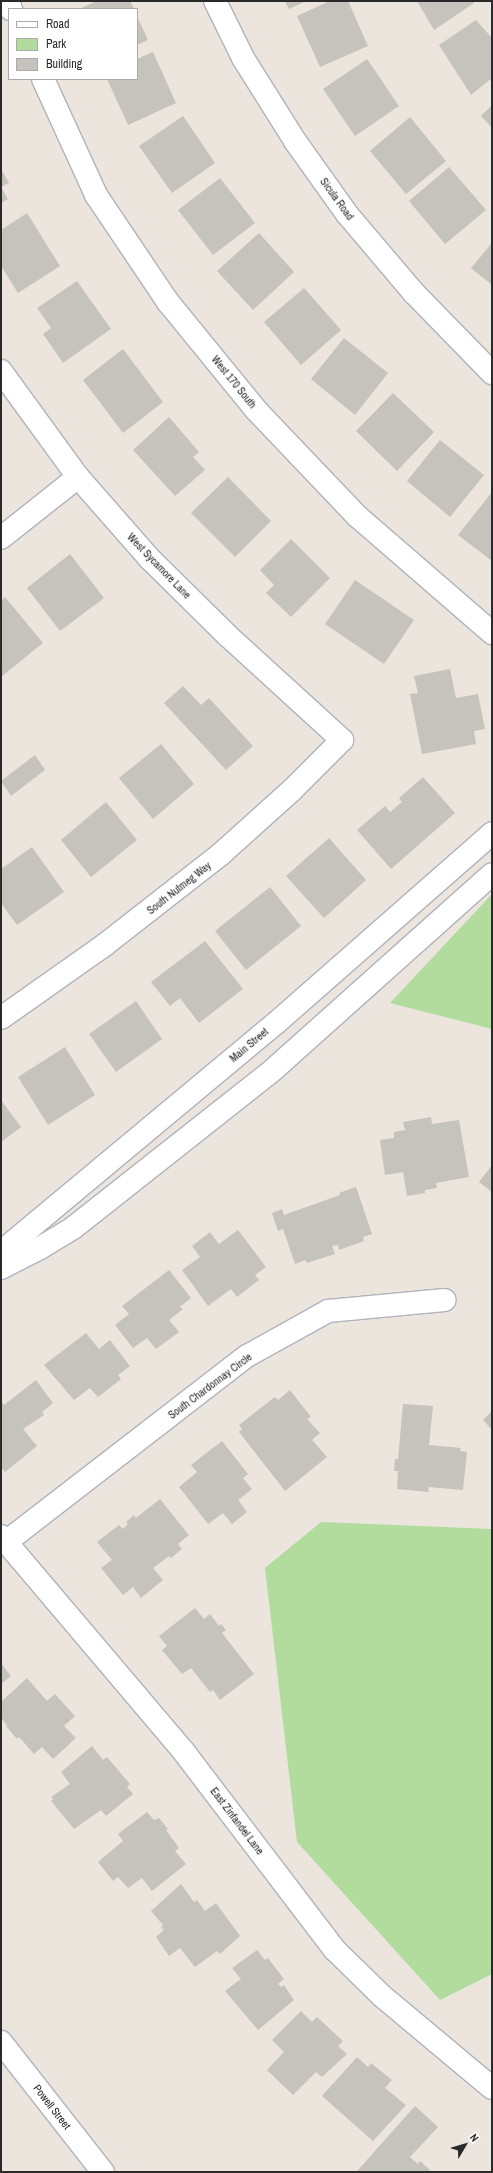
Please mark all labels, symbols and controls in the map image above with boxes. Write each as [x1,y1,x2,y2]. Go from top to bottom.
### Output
legend [8,8,138,80]
text: Road [46,16,70,32]
text: Park [46,36,66,52]
text: Building [46,56,82,72]
street label: Sicula Road [317,175,357,223]
street label: West 170 South [209,353,259,411]
street label: West Sycamore Lane [124,530,194,602]
street label: South Nutmeg Way [144,859,214,917]
street label: Main Street [227,1025,271,1065]
street label: South Chardonnay Circle [166,1350,254,1422]
street label: East Zinfandel Lane [207,1785,267,1857]
street label: Powell Street [30,2082,74,2132]
north arrow [445,2125,485,2165]
text: N [467,2131,482,2144]

